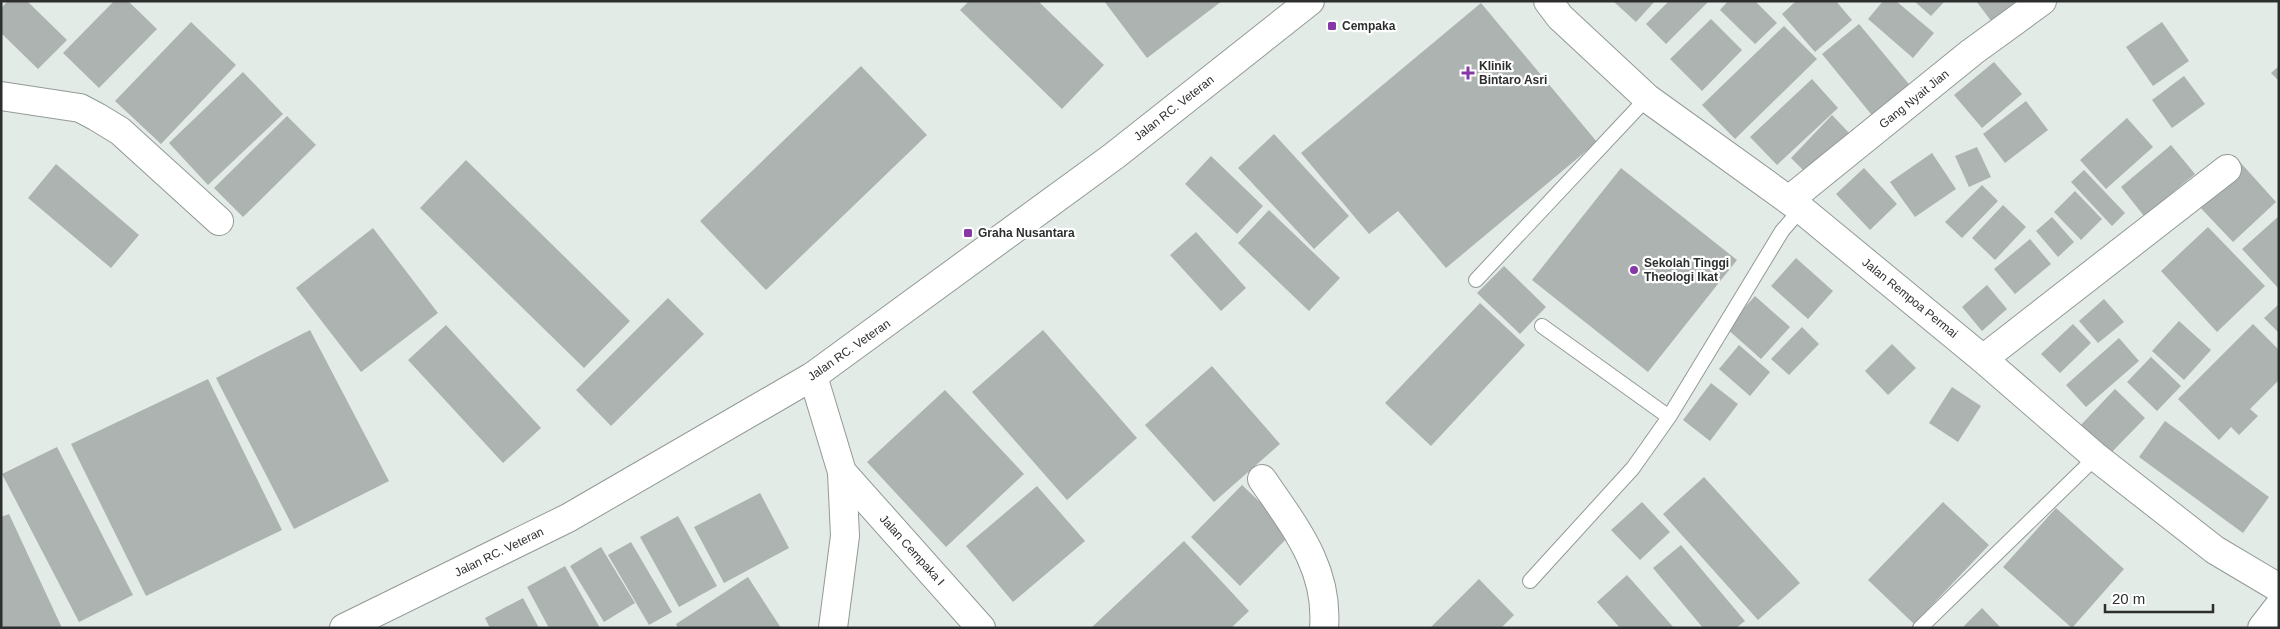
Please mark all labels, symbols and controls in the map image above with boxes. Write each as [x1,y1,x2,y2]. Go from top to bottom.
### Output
place label: Cempaka [1342,19,1396,33]
marker: Cempaka [1326,20,1338,32]
place label: Klinik Bintaro Asri [1479,59,1547,87]
marker: Klinik Bintaro Asri [1461,66,1475,80]
street label: Gang Nyait Jian [1876,67,1952,131]
street label: Jalan RC. Veteran [1131,73,1217,143]
place label: Graha Nusantara [978,226,1075,240]
marker: Graha Nusantara [962,227,974,239]
street label: Jalan Rempoa Permai [1859,255,1961,341]
place label: Sekolah Tinggi Theologi Ikat [1644,256,1729,284]
marker: Sekolah Tinggi Theologi Ikat [1628,264,1640,276]
street label: Jalan RC. Veteran [805,316,893,384]
street label: Jalan Cempaka I [877,512,947,588]
street label: Jalan RC. Veteran [452,524,546,580]
scale bar [2105,582,2212,614]
text: 20 m [2112,590,2145,607]

